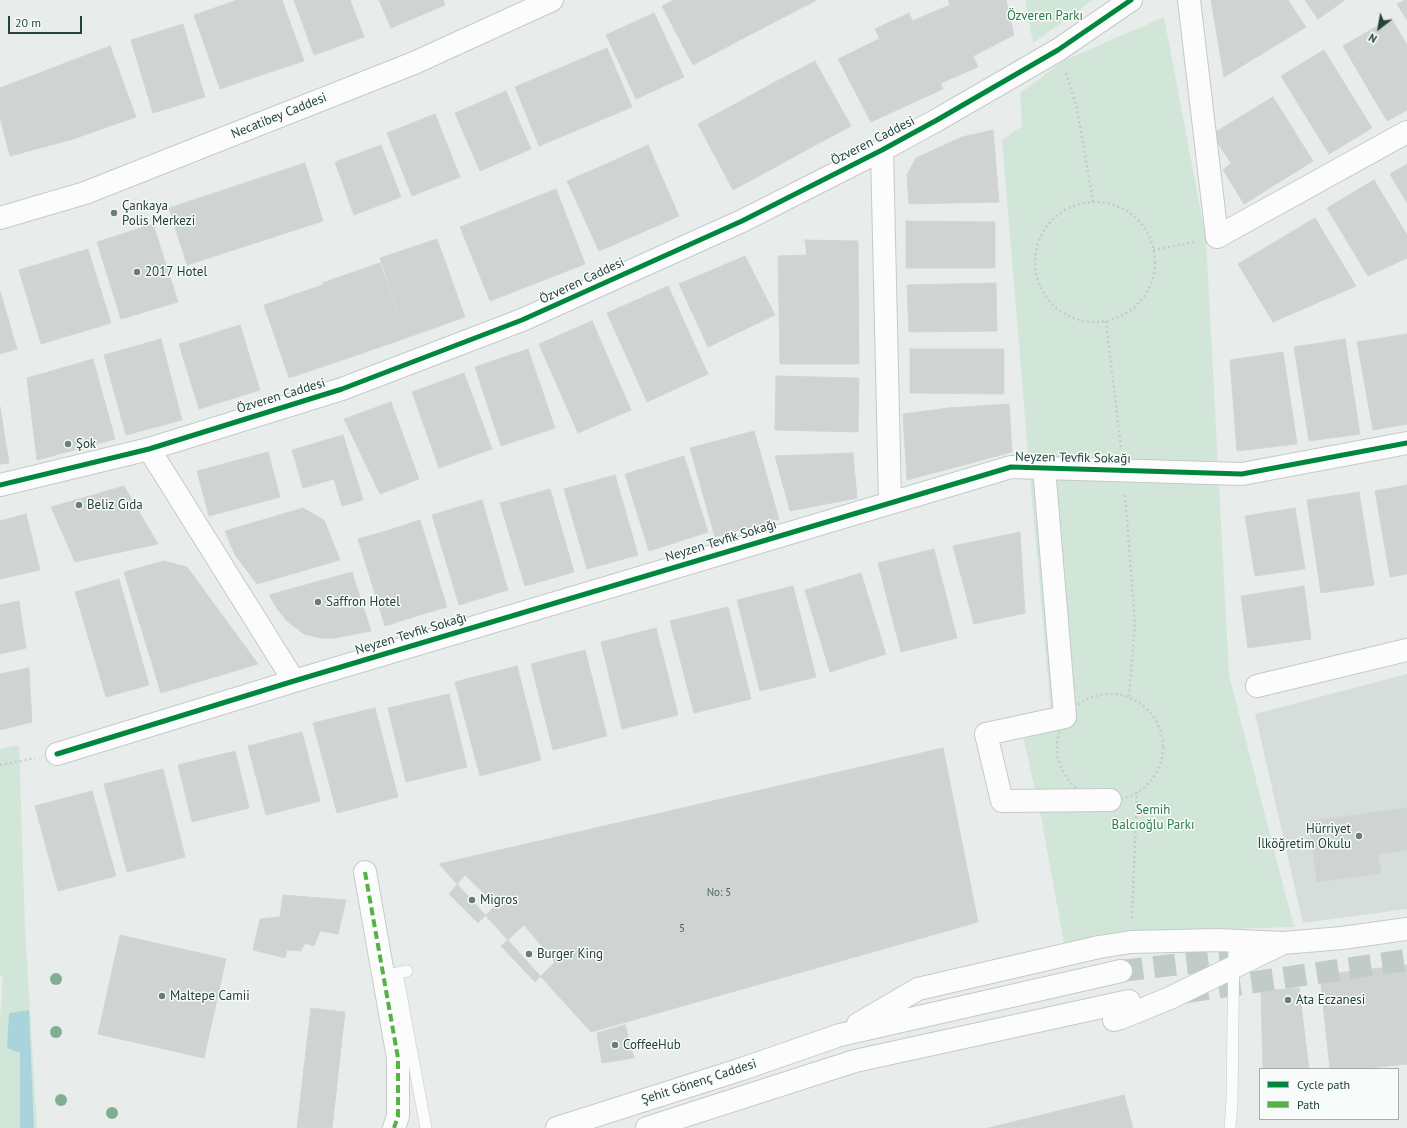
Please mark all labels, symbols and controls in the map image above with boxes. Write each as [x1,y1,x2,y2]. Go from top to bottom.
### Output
scale bar [10,8,84,34]
park label: Özveren Parkı [1007,8,1083,24]
north arrow [1359,8,1399,48]
text: 20 m [15,15,41,30]
text: N [1366,30,1380,46]
street label: Necatibey Caddesi [229,90,329,142]
street label: Özveren Caddesi [829,113,917,169]
place label: Çankaya Polis Merkezi [122,198,195,229]
marker: Çankaya Polis Merkezi [109,208,119,218]
street label: Özveren Caddesi [537,255,627,307]
place label: 2017 Hotel [145,264,207,280]
marker: 2017 Hotel [132,267,142,277]
street label: Özveren Caddesi [235,375,327,417]
place label: Şok [76,436,96,452]
marker: Şok [63,439,73,449]
street label: Neyzen Tevfik Sokağı [1015,449,1131,467]
place label: Beliz Gıda [87,497,143,513]
marker: Beliz Gıda [74,500,84,510]
street label: Neyzen Tevfik Sokağı [663,517,779,565]
place label: Saffron Hotel [326,594,400,610]
marker: Saffron Hotel [313,597,323,607]
street label: Neyzen Tevfik Sokağı [353,610,469,658]
park label: Semih Balcıoğlu Parkı [1112,802,1194,833]
place label: Hürriyet İlköğretim Okulu [1258,821,1351,852]
marker: Hürriyet İlköğretim Okulu [1354,831,1364,841]
house number: No: 5 [707,886,731,900]
place label: Migros [480,892,518,908]
marker: Migros [467,895,477,905]
house number: 5 [679,922,685,936]
place label: Burger King [537,946,603,962]
marker: Burger King [524,949,534,959]
place label: Maltepe Camii [170,988,250,1004]
marker: Maltepe Camii [157,991,167,1001]
place label: Ata Eczanesi [1296,992,1365,1008]
marker: Ata Eczanesi [1283,995,1293,1005]
place label: CoffeeHub [623,1037,681,1053]
marker: CoffeeHub [610,1040,620,1050]
street label: Şehit Gönenç Caddesi [639,1056,759,1108]
legend [1259,1068,1399,1120]
text: Cycle path [1297,1077,1350,1092]
text: Path [1297,1097,1320,1112]

